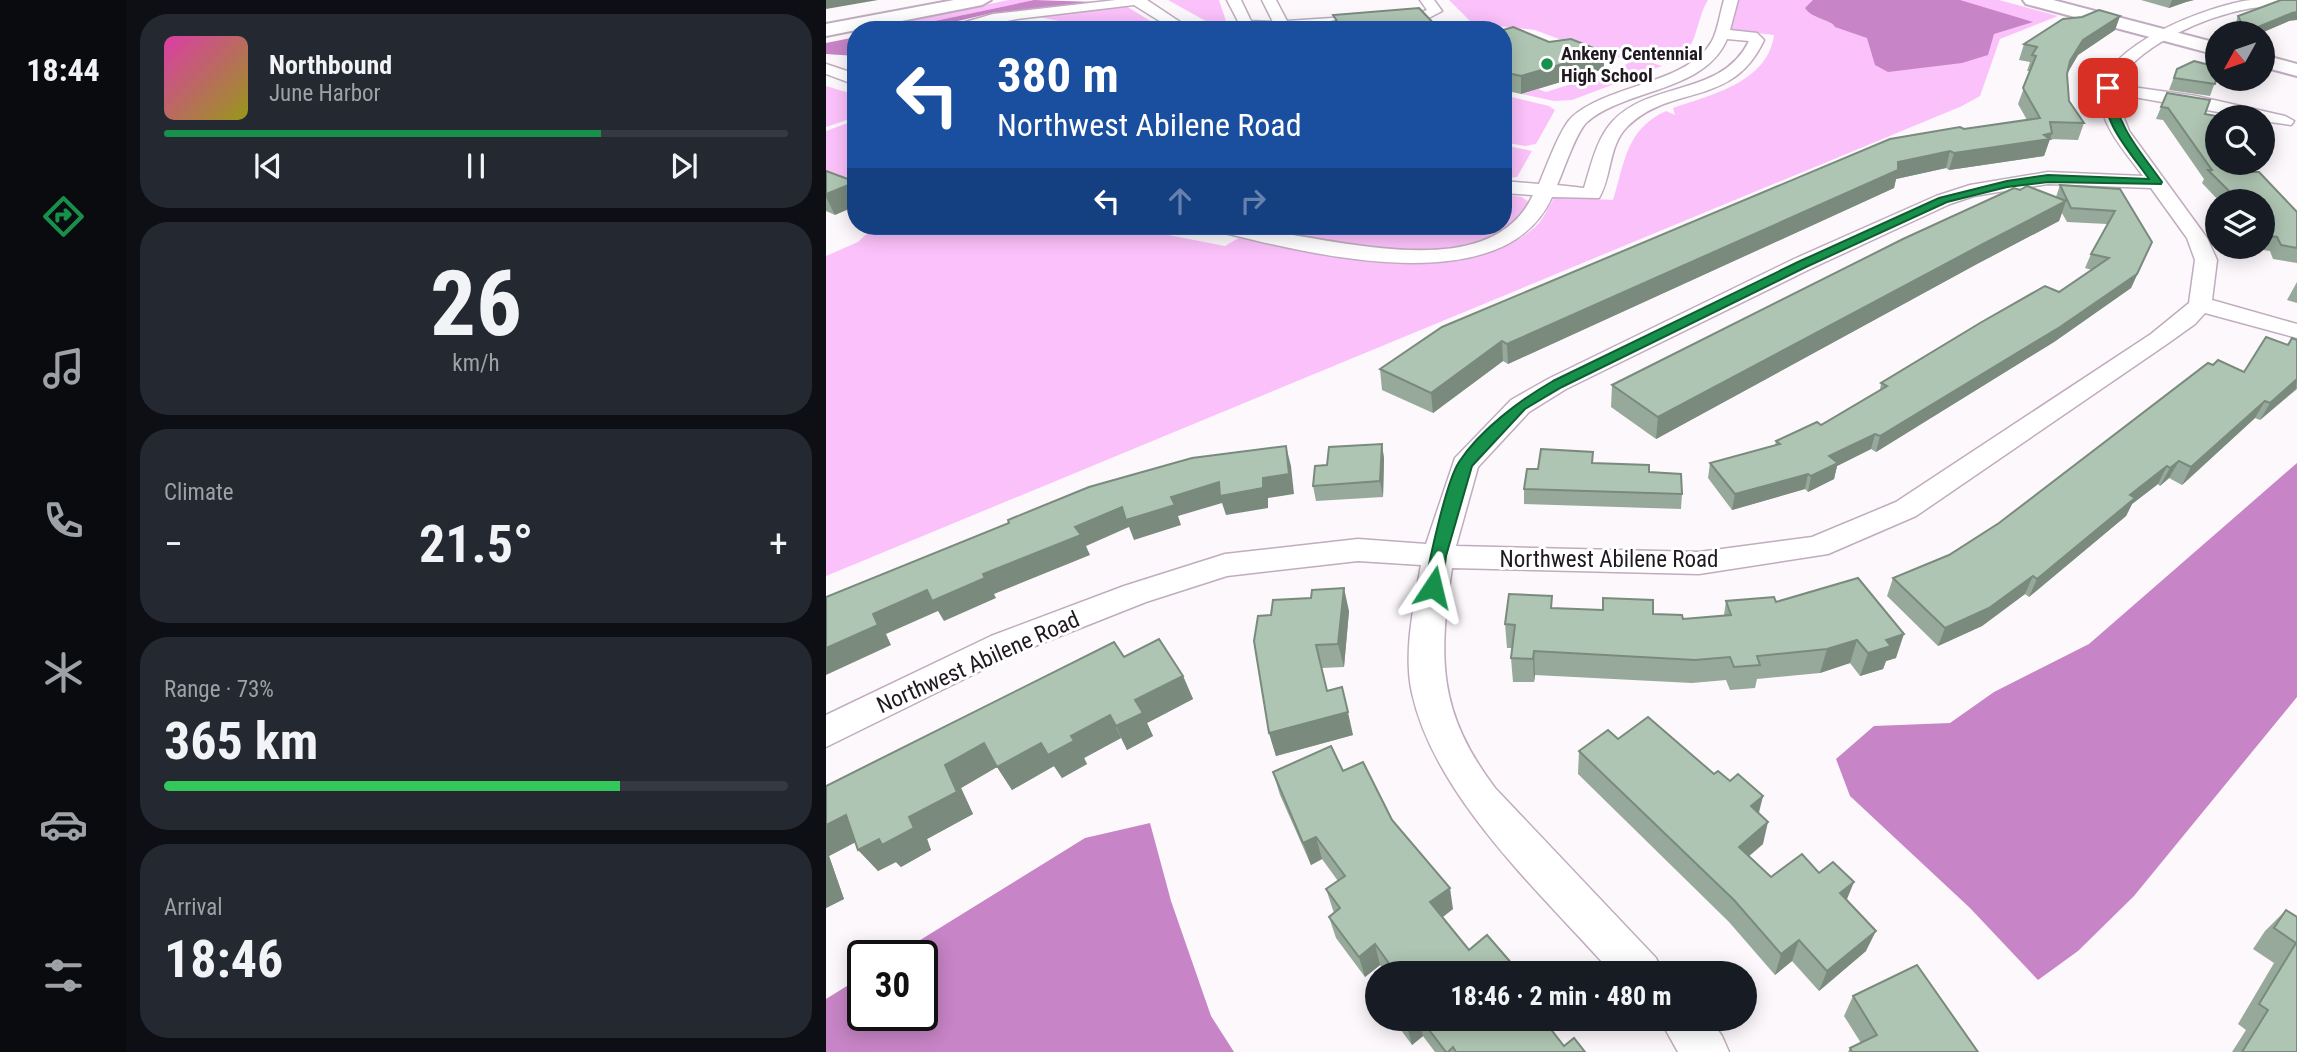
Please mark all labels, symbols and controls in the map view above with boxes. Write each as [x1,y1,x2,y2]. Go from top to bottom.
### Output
north arrow [2205,21,2275,91]
map controls [2205,21,2275,259]
place label: Ankeny Centennial High School [1561,42,1703,87]
text: 380 m [997,47,1119,104]
icon: left [882,49,973,140]
text: Northbound [269,50,392,80]
text: 18:44 [26,51,100,89]
marker: Ankeny Centennial High School [1539,56,1555,72]
pin [2078,58,2138,118]
icon: arrive [2089,69,2127,107]
text: June Harbor [269,80,381,107]
button: search [2205,105,2275,175]
text: Northwest Abilene Road [997,106,1302,144]
icon: previous [249,147,287,185]
icon: pause [457,147,495,185]
icon: next [665,147,703,185]
icon: left [1088,182,1126,220]
icon: ahead [1161,182,1199,220]
icon: right [1234,182,1272,220]
button: layers [2205,189,2275,259]
icon: directions [39,192,88,241]
text: 26 [430,251,522,357]
icon: music [39,344,88,393]
text: km/h [452,350,500,377]
text: Climate [164,479,234,506]
icon: phone [39,496,88,545]
text: 21.5° [419,514,533,575]
text: − [164,522,183,566]
text: + [769,522,788,566]
street label: Northwest Abilene Road [1500,546,1718,573]
position arrow [1396,550,1470,624]
street label: Northwest Abilene Road [873,606,1084,719]
icon: climate [39,648,88,697]
text: Range · 73% [164,676,274,703]
text: 365 km [164,711,318,772]
icon: car [39,800,88,849]
text: Arrival [164,894,223,921]
text: 18:46 [164,929,283,990]
speed limit sign: 30 [847,940,938,1031]
icon: filters [39,951,88,1000]
text: 18:46 · 2 min · 480 m [1451,981,1671,1011]

